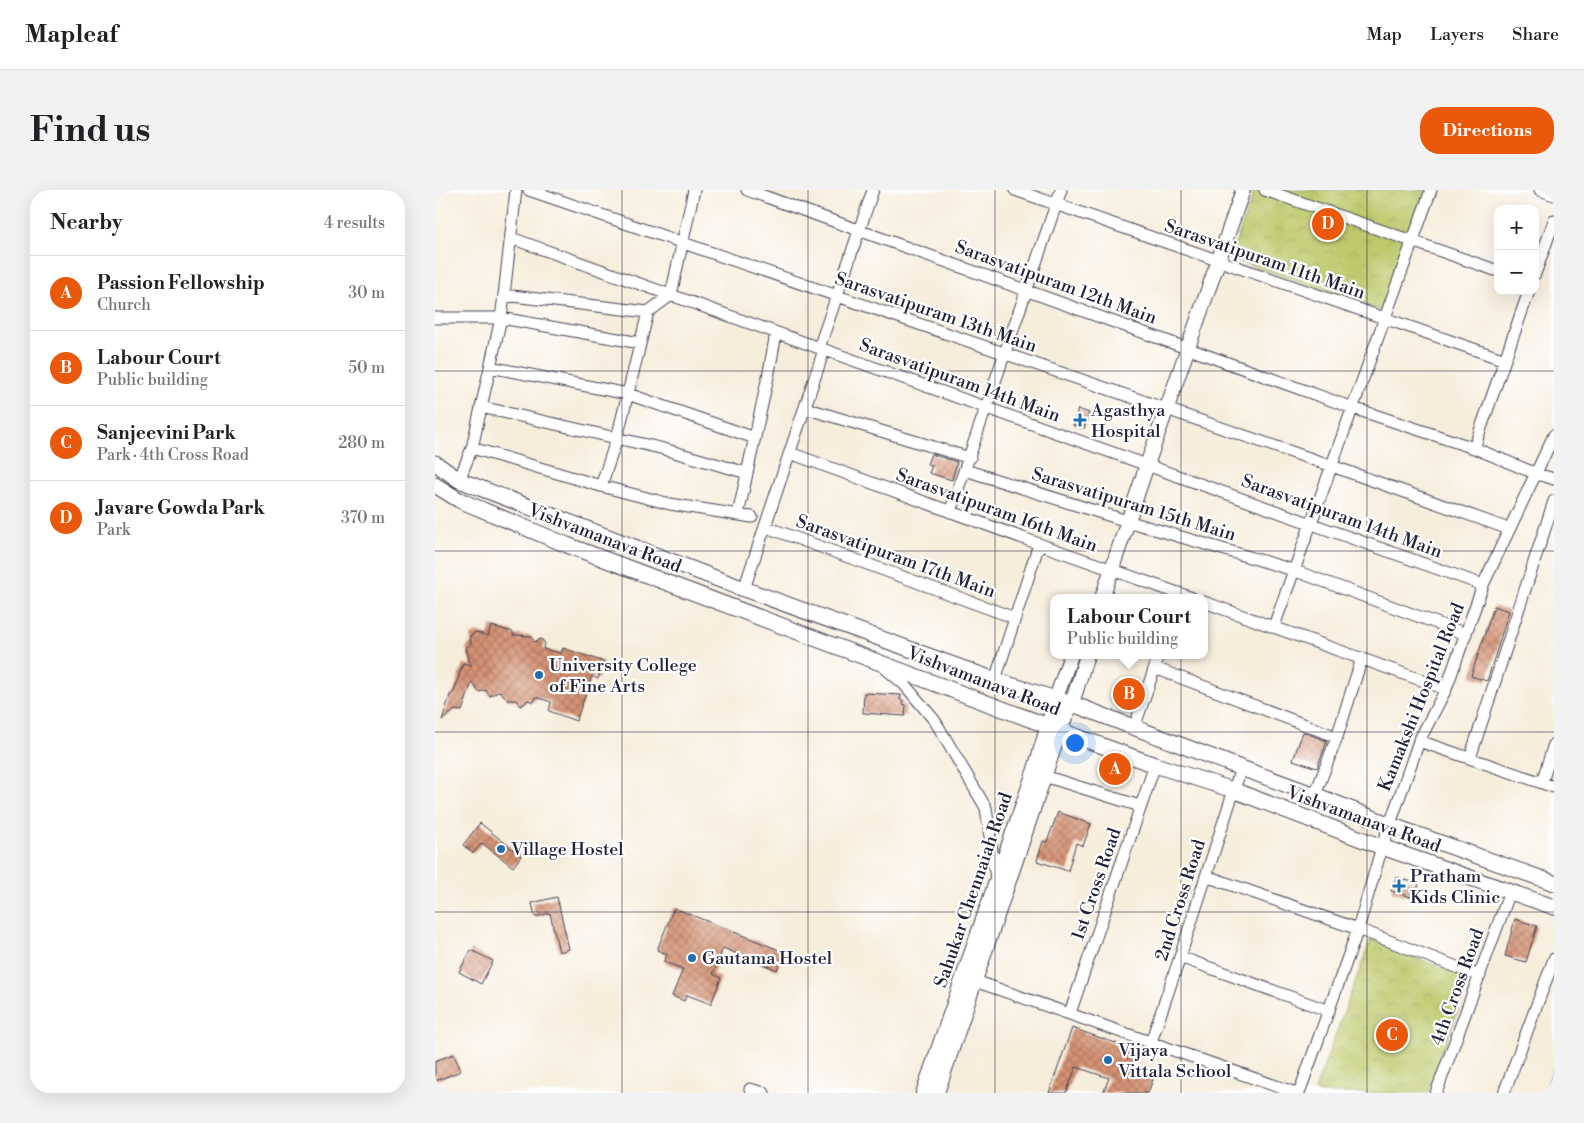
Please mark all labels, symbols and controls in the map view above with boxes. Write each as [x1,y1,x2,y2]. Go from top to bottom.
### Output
text: Mapleaf [25,20,118,50]
text: Map [1367,23,1402,46]
text: Layers [1430,23,1484,46]
text: Share [1512,23,1559,46]
button: Directions [1420,107,1554,154]
text: Find us [30,109,150,152]
pin: D [1312,205,1344,243]
map controls [1494,205,1539,295]
button: + [1494,205,1539,250]
text: Nearby [50,210,123,236]
text: 4 results [324,213,385,233]
street label: Sarasvatipuram 11th Main [1162,214,1368,305]
street label: Sarasvatipuram 12th Main [952,235,1160,330]
button: − [1494,250,1539,295]
street label: Sarasvatipuram 13th Main [832,267,1040,358]
text: Passion Fellowship [97,271,265,295]
text: A [60,283,72,303]
text: 30 m [348,283,385,303]
text: Church [97,295,151,315]
street label: Sarasvatipuram 14th Main [856,333,1064,428]
text: Labour Court [97,346,221,370]
text: B [60,358,72,378]
text: 50 m [348,358,385,378]
text: Public building [97,370,208,390]
place label: Agasthya Hospital [1090,399,1166,443]
marker: Agasthya Hospital [1073,413,1087,427]
text: Sanjeevini Park [97,421,236,445]
text: C [60,433,72,453]
text: 280 m [338,433,385,453]
text: Park · 4th Cross Road [97,445,249,465]
street label: Sarasvatipuram 15th Main [1029,462,1239,547]
street label: Sarasvatipuram 16th Main [893,463,1101,558]
street label: Sarasvatipuram 14th Main [1238,469,1446,564]
text: Javare Gowda Park [97,496,265,520]
street label: Vishvamanava Road [524,498,685,579]
text: D [60,508,72,528]
text: 370 m [341,508,385,528]
street label: Sarasvatipuram 17th Main [793,510,999,603]
text: Park [97,520,130,540]
popup [1050,594,1208,659]
street label: Kamakshi Hospital Road [1373,599,1470,795]
text: Labour Court [1067,605,1191,629]
text: Public building [1067,629,1178,649]
street label: Vishvamanava Road [903,641,1064,722]
place label: University College of Fine Arts [549,654,697,698]
marker: University College of Fine Arts [533,669,545,681]
pin: B [1113,675,1145,713]
your location [1062,730,1088,756]
pin: A [1099,750,1131,788]
street label: Vishvamanava Road [1283,781,1445,858]
street label: Sahukar Chennaiah Road [929,789,1018,991]
street label: 1st Cross Road [1067,824,1127,943]
street label: 2nd Cross Road [1150,836,1211,964]
place label: Village Hostel [510,838,624,861]
marker: Village Hostel [495,843,507,855]
place label: Pratham Kids Clinic [1410,865,1500,909]
marker: Pratham Kids Clinic [1392,879,1406,893]
street label: 4th Cross Road [1426,925,1490,1049]
place label: Gautama Hostel [702,947,833,970]
marker: Gautama Hostel [686,952,698,964]
pin: C [1376,1016,1408,1054]
place label: Vijaya Vittala School [1117,1039,1232,1083]
marker: Vijaya Vittala School [1102,1054,1114,1066]

